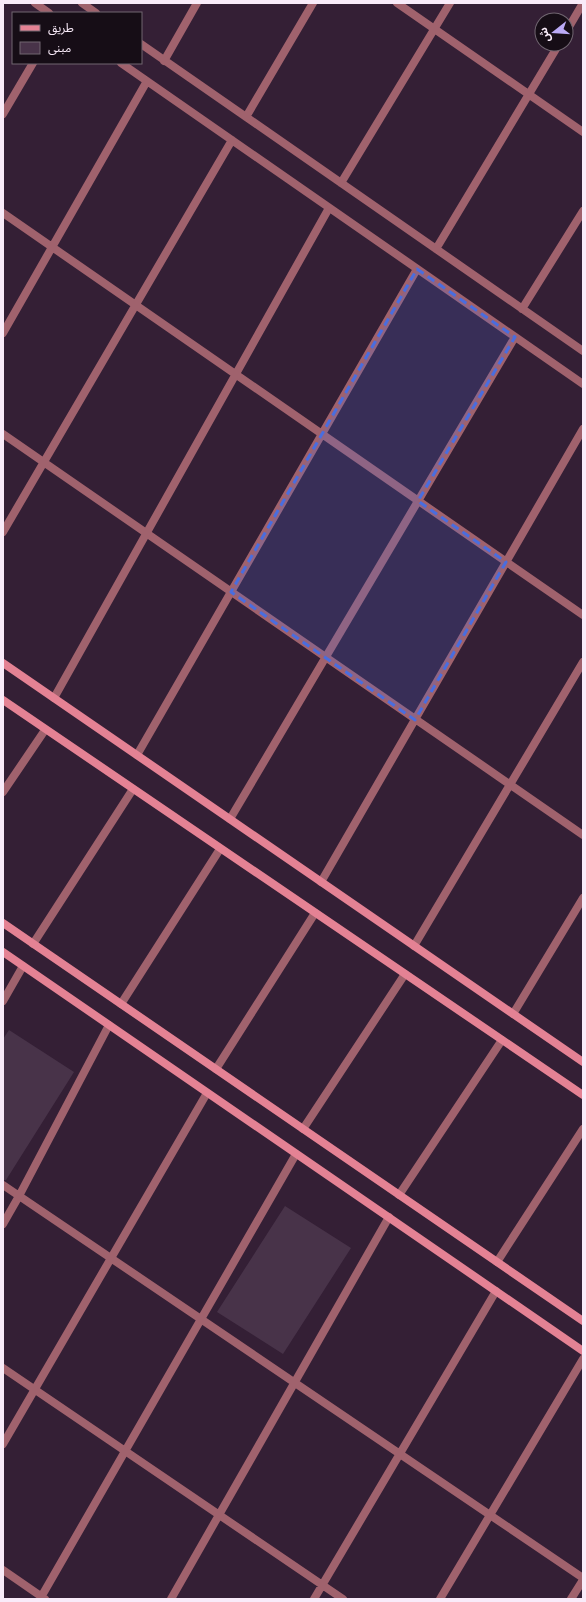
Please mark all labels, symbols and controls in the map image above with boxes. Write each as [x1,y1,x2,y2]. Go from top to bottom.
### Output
legend [12,12,142,64]
north arrow [534,12,574,52]
text: طريق [48,20,74,36]
text: ش [536,26,553,44]
text: مبنى [48,40,71,56]

